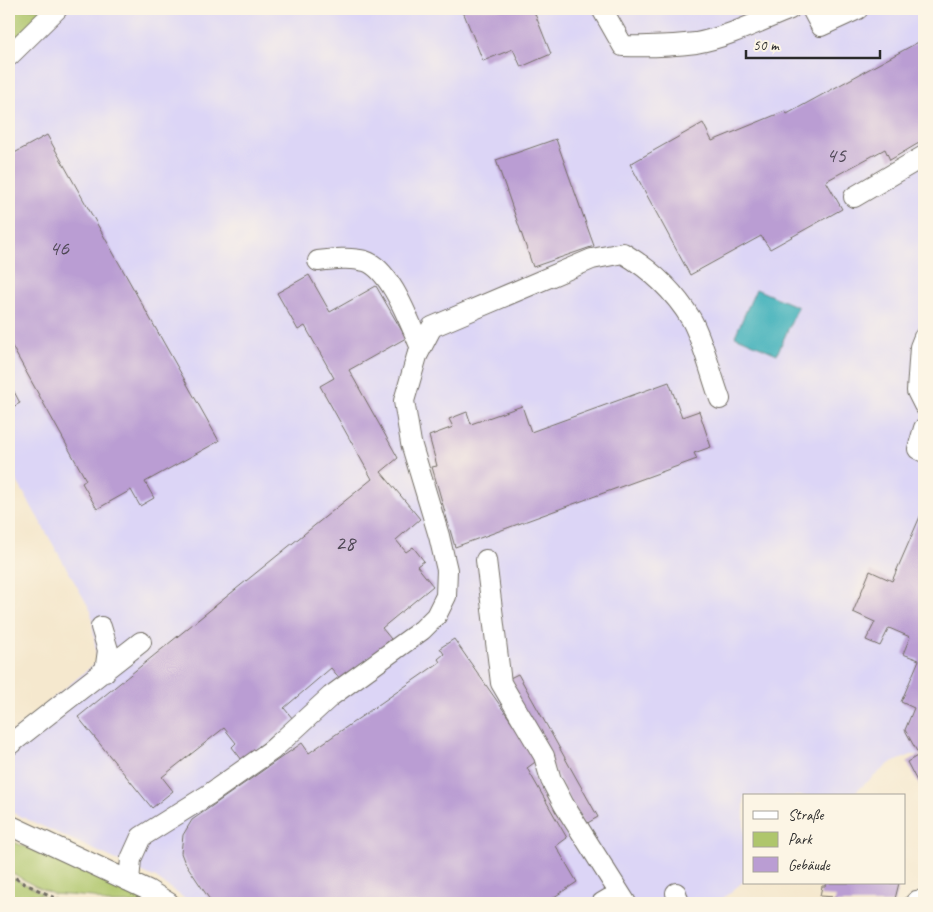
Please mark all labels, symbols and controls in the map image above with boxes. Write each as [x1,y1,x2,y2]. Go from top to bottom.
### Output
scale bar [746,28,879,60]
text: 50 m [753,36,780,55]
house number: 45 [826,141,847,169]
house number: 46 [49,234,70,262]
house number: 28 [335,529,357,557]
legend [743,794,906,884]
text: Straße [788,806,824,825]
text: Park [788,830,813,849]
text: Gebäude [788,856,831,875]

